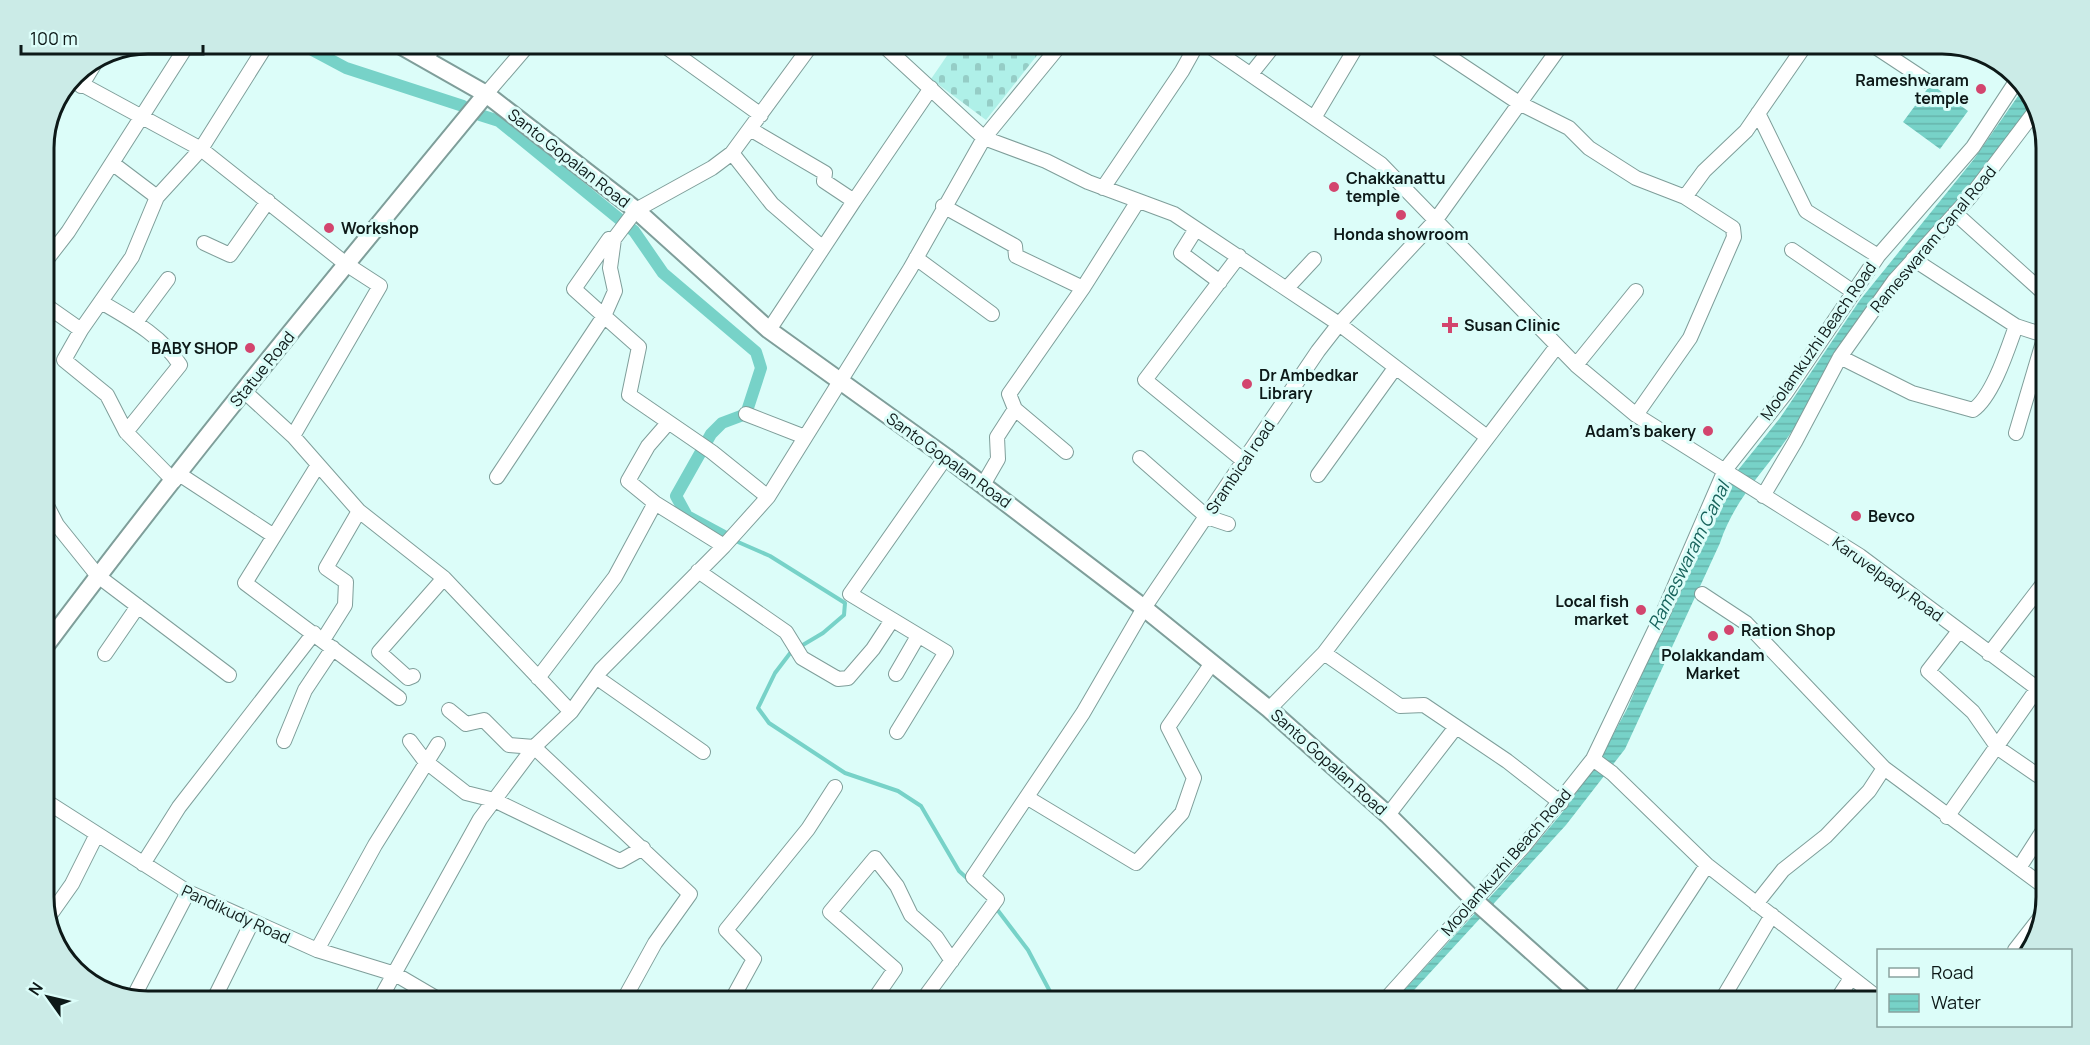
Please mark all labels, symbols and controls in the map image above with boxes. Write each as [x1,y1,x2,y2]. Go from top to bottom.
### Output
scale bar [21,18,202,56]
text: 100 m [30,26,78,50]
place label: Rameshwaram temple [1855,69,1969,109]
marker: Rameshwaram temple [1974,82,1988,96]
street label: Santo Gopalan Road [503,103,635,213]
street label: Rameswaram Canal Road [1865,161,2001,317]
place label: Chakkanattu temple [1346,167,1446,207]
marker: Chakkanattu temple [1327,180,1341,194]
marker: Honda showroom [1394,208,1408,222]
place label: Workshop [341,217,419,239]
marker: Workshop [322,221,336,235]
place label: Honda showroom [1333,223,1469,245]
street label: Moolamkuzhi Beach Road [1755,258,1881,424]
place label: Susan Clinic [1464,314,1560,336]
marker: Susan Clinic [1441,316,1459,334]
street label: Statue Road [225,327,299,411]
place label: BABY SHOP [151,337,238,359]
marker: BABY SHOP [243,341,257,355]
place label: Dr Ambedkar Library [1259,364,1358,404]
marker: Dr Ambedkar Library [1240,377,1254,391]
street label: Santo Gopalan Road [882,407,1016,513]
street label: Srambical road [1200,416,1280,518]
place label: Adam's bakery [1585,420,1696,442]
marker: Adam's bakery [1701,424,1715,438]
water label: Rameswaram Canal [1642,475,1736,634]
place label: Bevco [1868,505,1915,527]
marker: Bevco [1849,509,1863,523]
street label: Karuvelpady Road [1828,531,1948,627]
place label: Local fish market [1555,590,1629,630]
marker: Local fish market [1634,603,1648,617]
place label: Ration Shop [1741,619,1836,641]
marker: Ration Shop [1722,623,1736,637]
marker: Polakkandam Market [1706,629,1720,643]
place label: Polakkandam Market [1661,644,1765,684]
street label: Santo Gopalan Road [1266,704,1392,820]
street label: Moolamkuzhi Beach Road [1436,784,1576,940]
street label: Pandikudy Road [178,879,294,949]
legend [1877,949,2072,1027]
text: Road [1931,960,1974,984]
north arrow [18,967,78,1027]
text: N [23,978,48,1000]
text: Water [1931,990,1981,1014]

